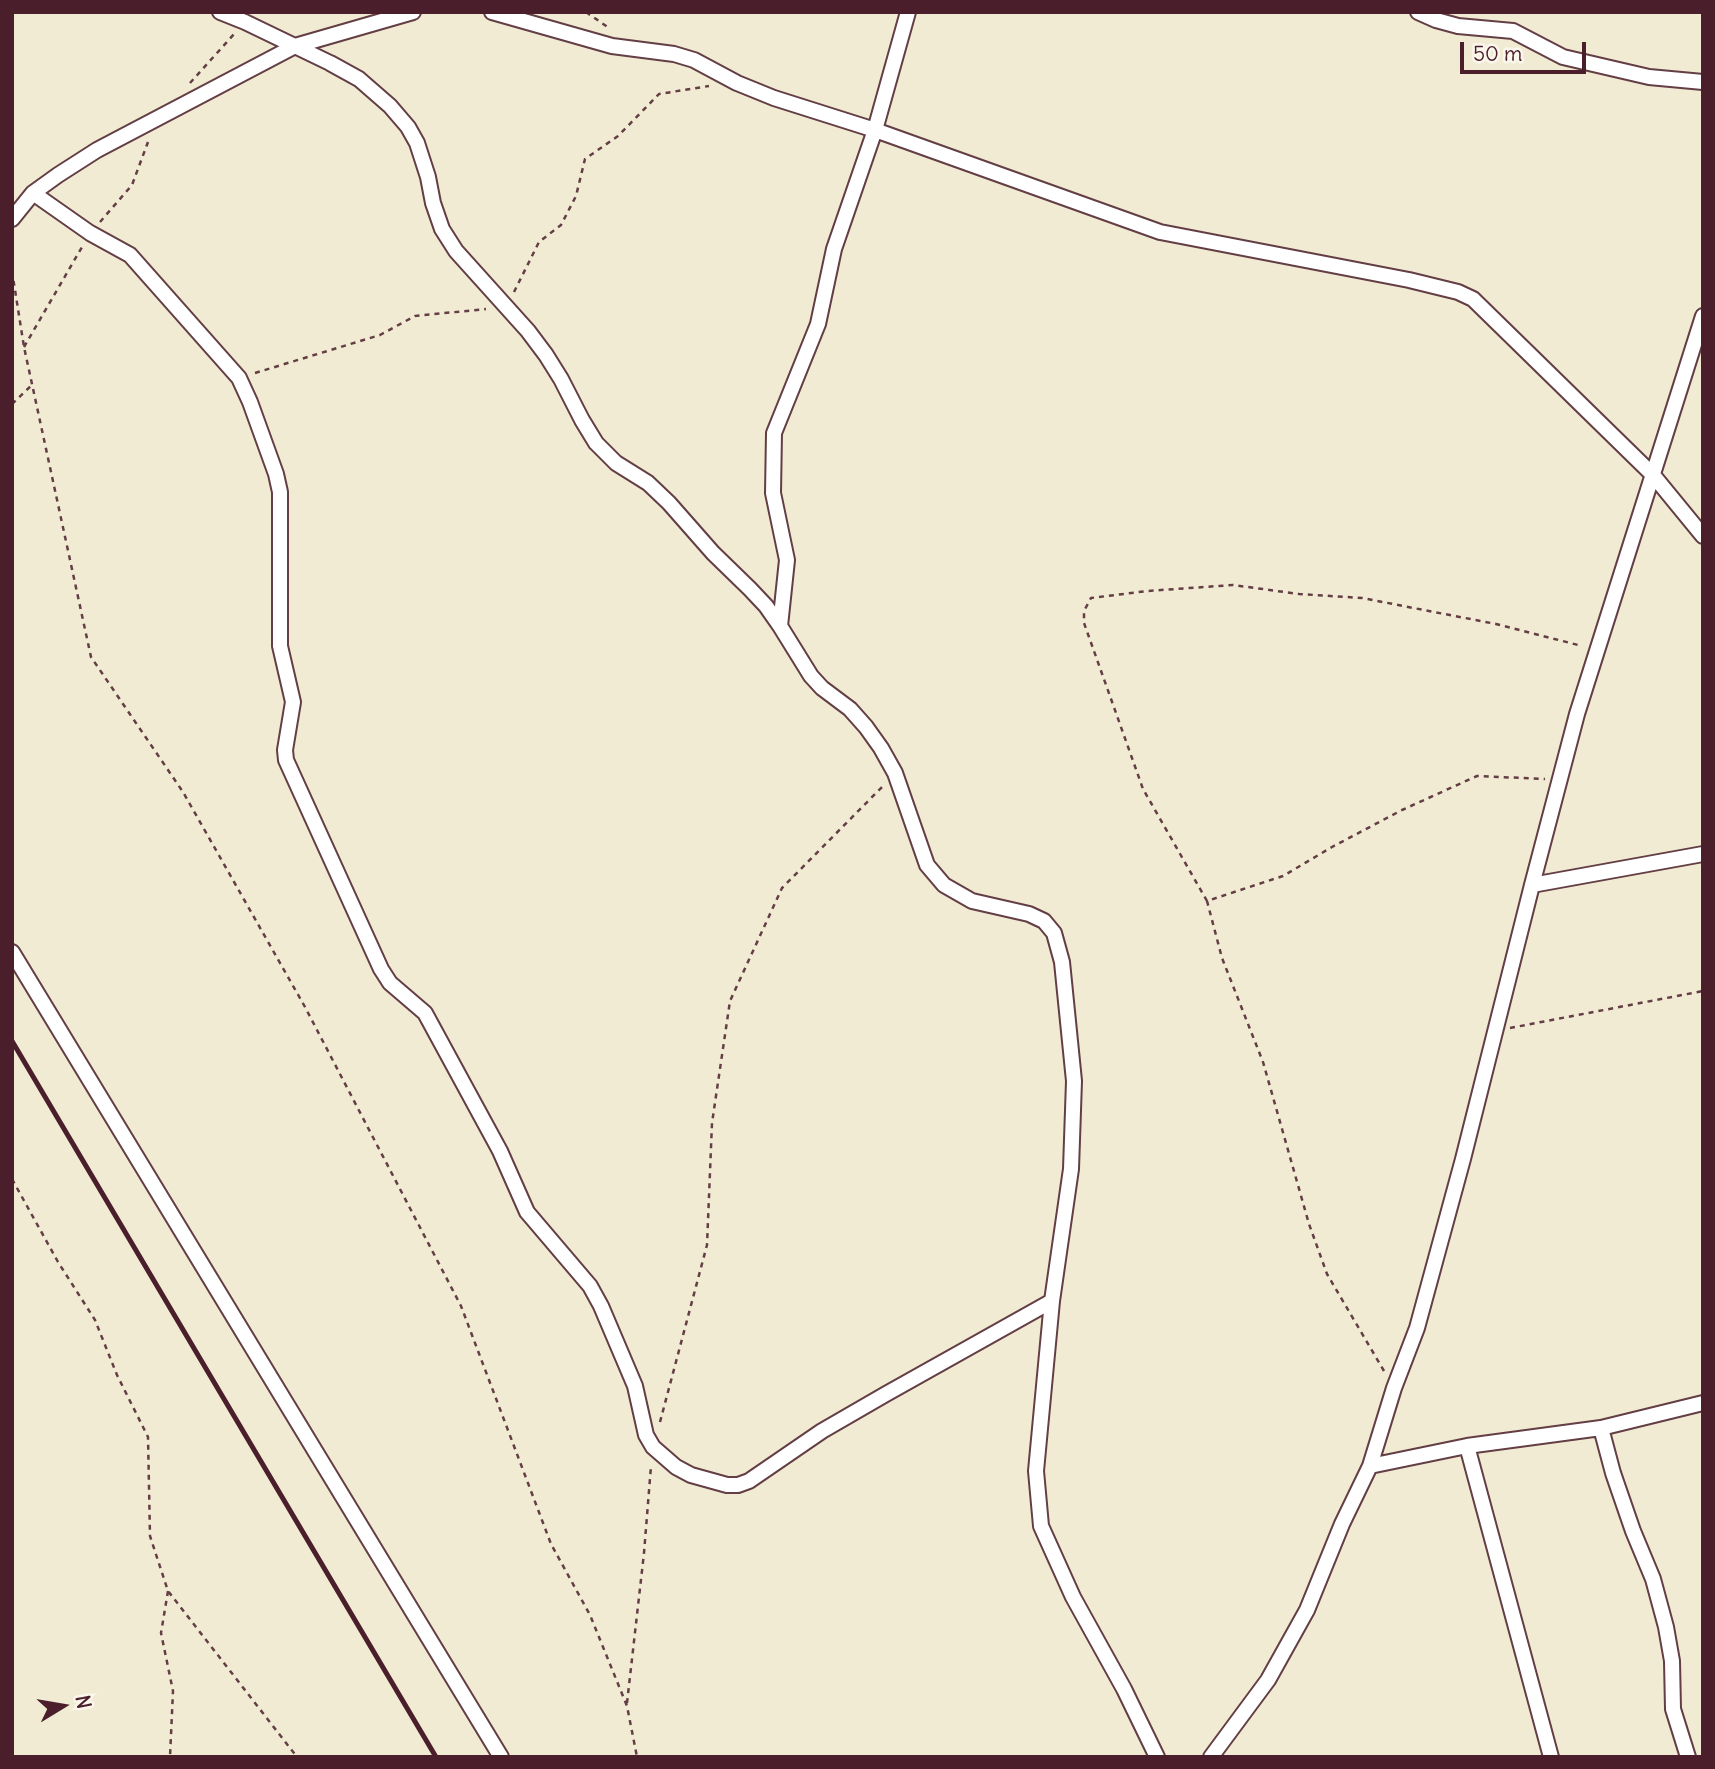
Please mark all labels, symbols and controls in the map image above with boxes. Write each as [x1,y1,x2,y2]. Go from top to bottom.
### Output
scale bar [1463,28,1589,72]
text: 50 m [1473,40,1522,67]
north arrow [28,1671,98,1741]
text: N [71,1693,97,1711]

